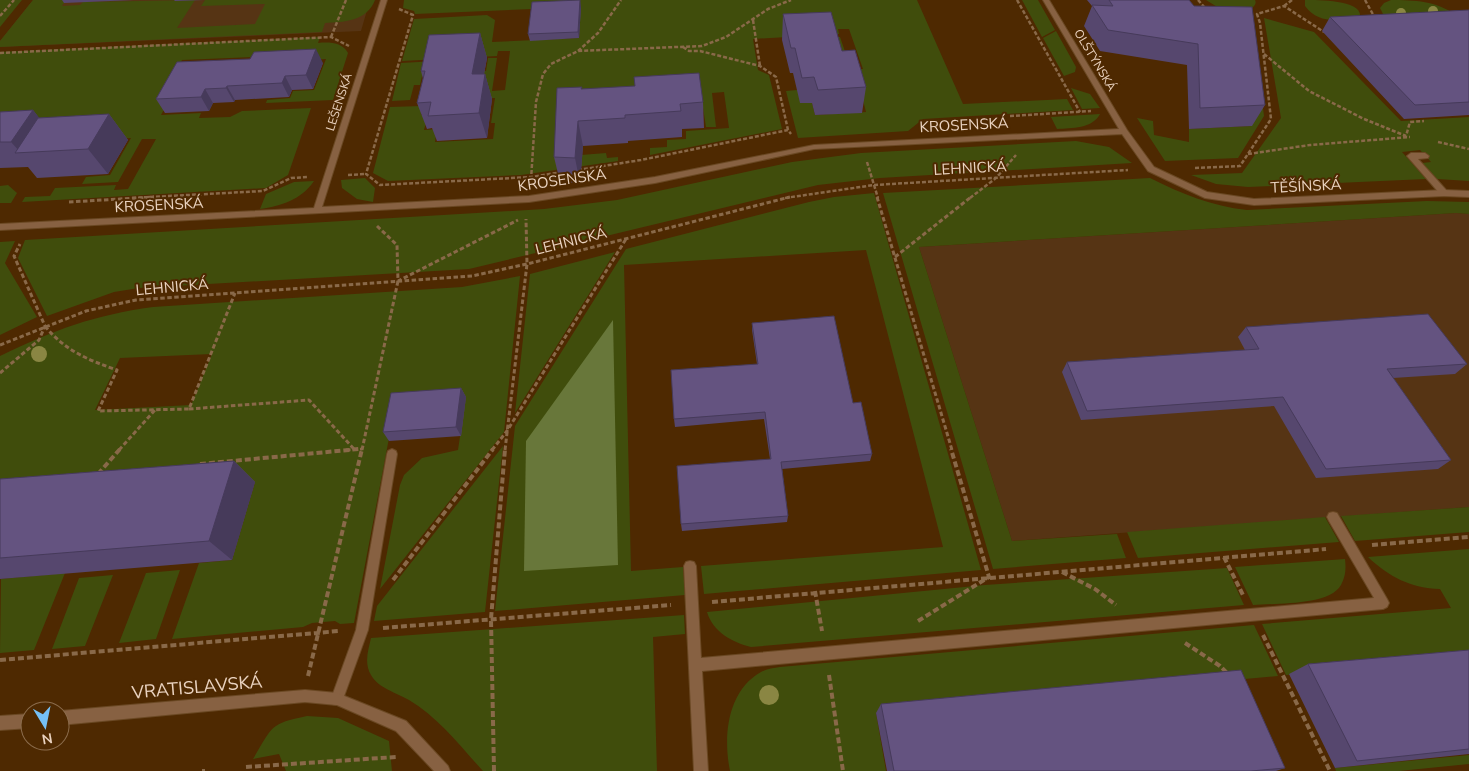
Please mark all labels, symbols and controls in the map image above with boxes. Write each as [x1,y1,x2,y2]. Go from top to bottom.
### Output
street label: OLŠTÝNSKÁ [1070,26,1120,94]
street label: LEŠENSKÁ [322,71,356,133]
street label: KROSENSKÁ [919,113,1009,137]
street label: LEHNICKÁ [933,156,1007,180]
street label: KROSENSKÁ [517,164,608,196]
street label: TĚŠÍNSKÁ [1270,173,1342,198]
street label: KROSENSKÁ [114,193,204,217]
street label: LEHNICKÁ [533,222,609,260]
street label: LEHNICKÁ [135,274,209,300]
street label: VRATISLAVSKÁ [130,669,263,705]
north arrow [20,701,70,751]
text: N [40,728,54,749]

